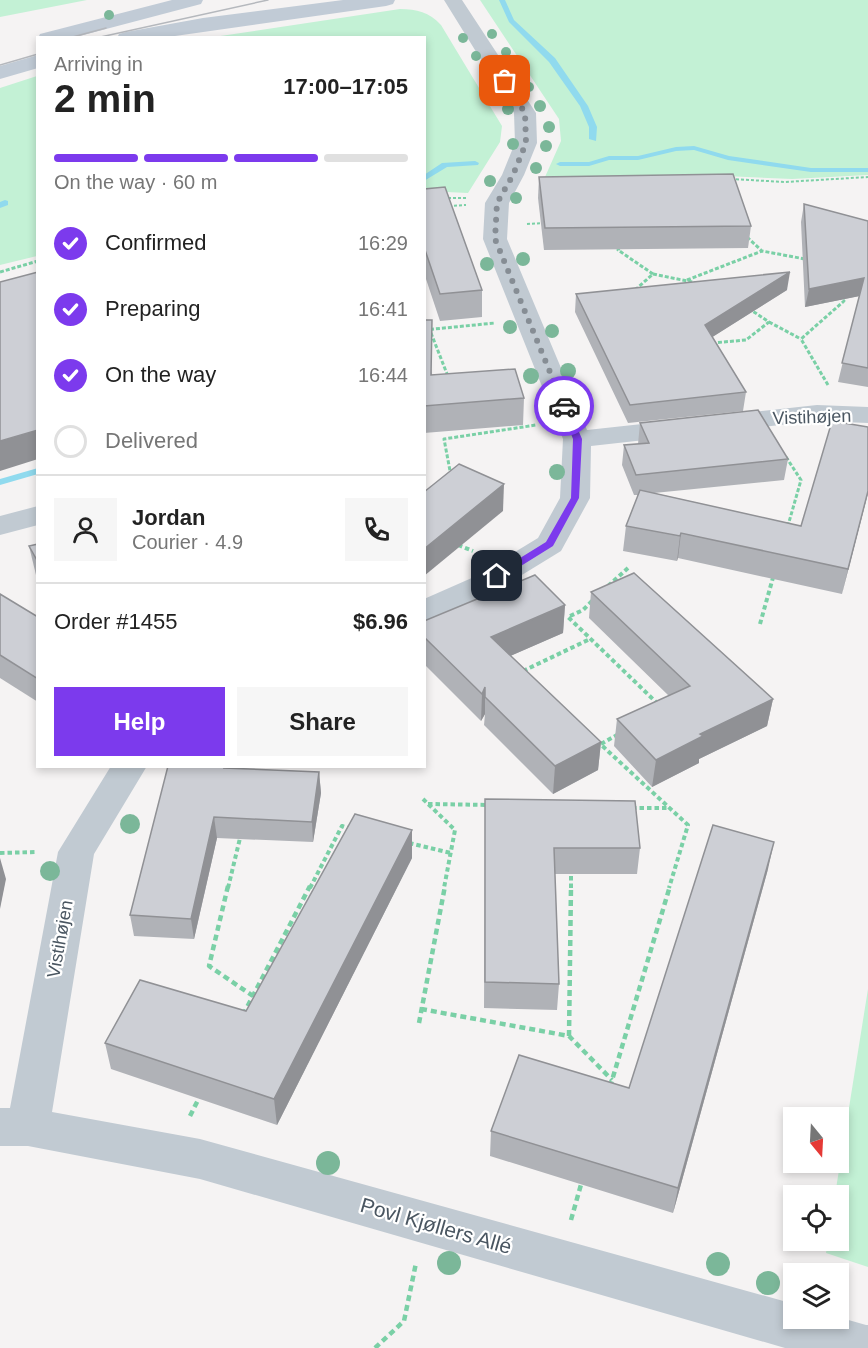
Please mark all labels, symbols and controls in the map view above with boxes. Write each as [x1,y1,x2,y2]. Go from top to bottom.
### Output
text: Arriving in [54,53,143,75]
pin [479,55,530,106]
icon: bag [488,64,521,97]
text: 17:00–17:05 [283,74,408,99]
text: 2 min [54,77,156,120]
text: On the way · 60 m [54,171,217,193]
icon: check [54,227,87,260]
text: Confirmed [105,230,206,255]
text: 16:29 [358,232,408,254]
icon: check [54,293,87,326]
text: Preparing [105,296,200,321]
text: 16:41 [358,298,408,320]
icon: check [54,359,87,392]
text: On the way [105,362,216,387]
text: 16:44 [358,364,408,386]
courier [534,376,594,436]
icon: car [548,390,581,423]
street label: Vistihøjen [772,406,852,428]
text: Delivered [105,428,198,453]
button: person [54,498,117,561]
button: phone [345,498,408,561]
text: Jordan [132,505,205,530]
text: Courier · 4.9 [132,531,243,553]
pin [471,550,522,601]
icon: home [480,559,513,592]
text: Order #1455 [54,609,178,634]
text: $6.96 [353,609,408,634]
button: Help [54,687,225,756]
button: Share [237,687,408,756]
street label: Vistihøjen [43,899,77,979]
north arrow [783,1107,849,1173]
map controls [783,1107,849,1329]
button: locate [783,1185,849,1251]
street label: Povl Kjøllers Allé [358,1193,514,1258]
button: layers [783,1263,849,1329]

